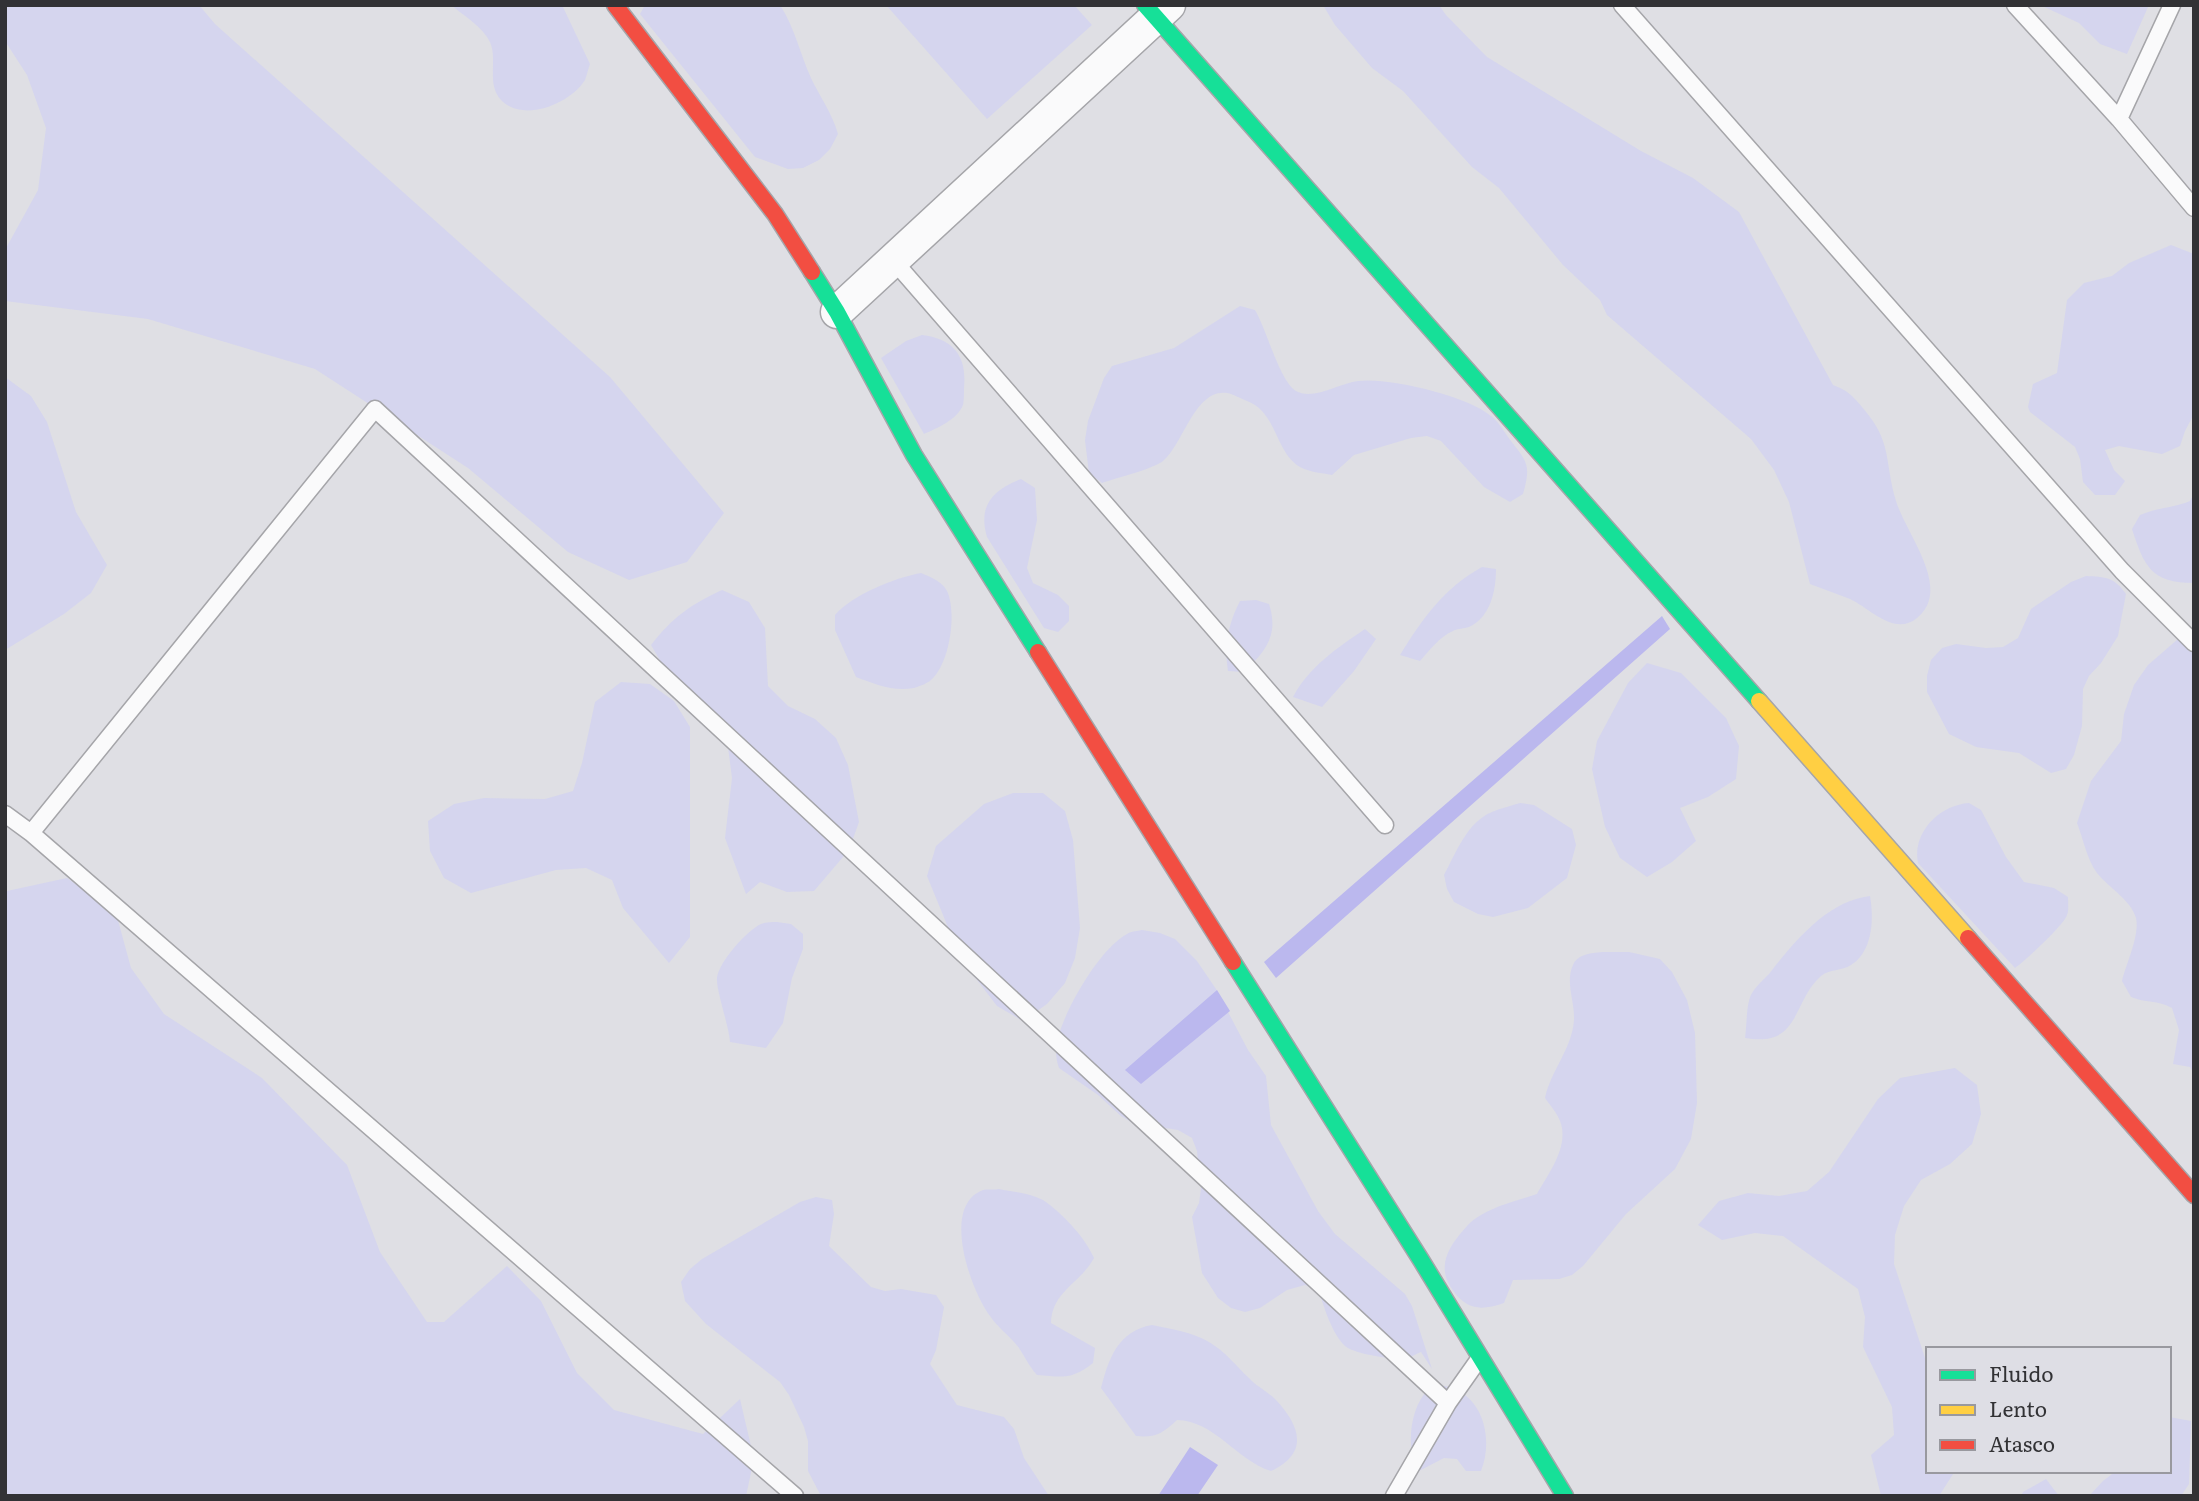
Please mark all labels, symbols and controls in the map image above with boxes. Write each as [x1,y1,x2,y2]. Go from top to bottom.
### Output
legend [1926,1347,2171,1473]
text: Fluido [1989,1357,2053,1388]
text: Lento [1989,1392,2047,1423]
text: Atasco [1989,1427,2055,1458]

